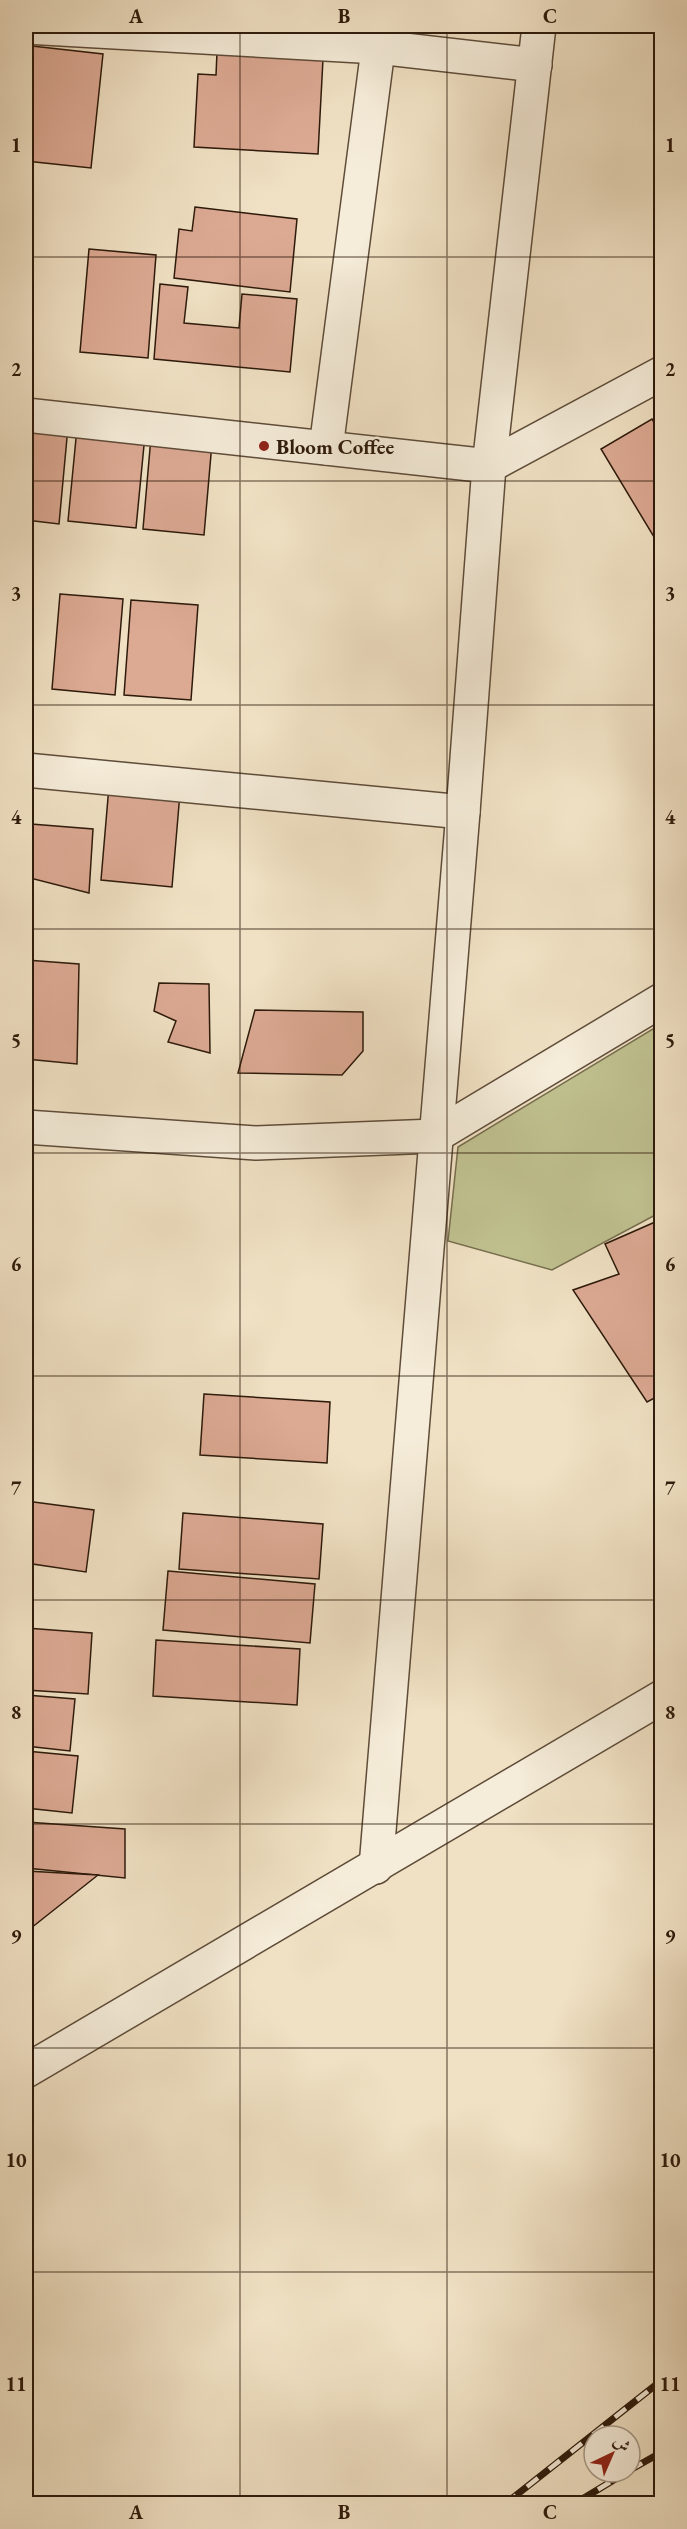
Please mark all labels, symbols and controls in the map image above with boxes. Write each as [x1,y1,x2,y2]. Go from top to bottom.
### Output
text: A [128,3,144,29]
text: B [338,3,350,29]
text: C [543,3,557,29]
text: 1 [11,132,21,158]
text: 1 [665,132,675,158]
text: 2 [11,356,22,382]
text: 2 [665,356,676,382]
place label: Bloom Coffee [276,433,394,460]
marker: Bloom Coffee [257,439,271,453]
text: 3 [11,580,21,606]
text: 3 [665,580,675,606]
text: 4 [11,804,22,830]
text: 4 [665,804,676,830]
text: 5 [11,1027,21,1053]
text: 5 [665,1027,675,1053]
text: 6 [11,1251,22,1277]
text: 6 [665,1251,676,1277]
text: 7 [11,1475,22,1501]
text: 7 [665,1475,676,1501]
text: 8 [11,1699,21,1725]
text: 8 [665,1699,675,1725]
text: 9 [11,1923,22,1949]
text: 9 [665,1923,676,1949]
text: 10 [5,2147,27,2173]
text: 10 [659,2147,681,2173]
text: 11 [5,2371,27,2397]
text: 11 [659,2371,681,2397]
north arrow [582,2424,642,2484]
text: ش [609,2431,635,2457]
text: A [128,2499,144,2525]
text: B [338,2499,350,2525]
text: C [543,2499,557,2525]

